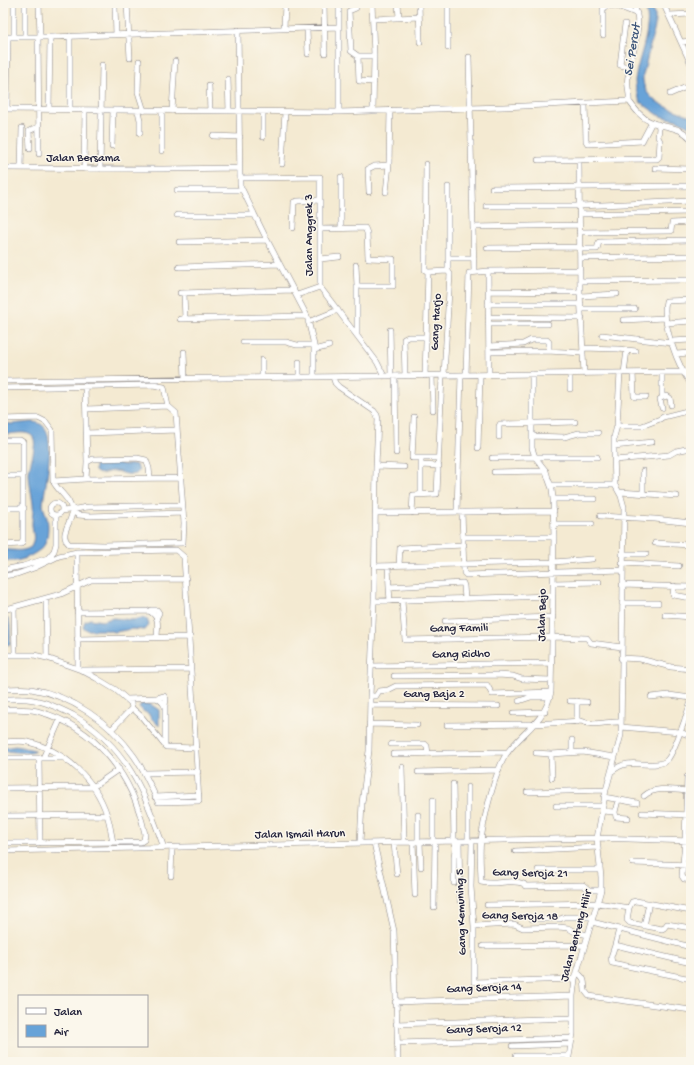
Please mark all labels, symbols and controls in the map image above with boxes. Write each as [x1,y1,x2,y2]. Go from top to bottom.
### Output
water label: Sei Percut [621,20,645,77]
street label: Jalan Bersama [46,152,120,166]
street label: Jalan Anggrek 3 [303,194,317,276]
street label: Gang Harjo [429,293,445,351]
street label: Jalan Bejo [536,588,550,642]
street label: Gang Famili [429,621,489,637]
street label: Gang Ridho [432,647,490,663]
street label: Gang Baja 2 [403,688,465,702]
street label: Jalan Ismail Harun [255,827,346,843]
street label: Gang Seroja 21 [492,866,568,882]
street label: Gang Kemuning 5 [453,869,471,955]
street label: Jalan Benteng Hilir [558,887,596,983]
street label: Gang Seroja 18 [482,909,559,925]
street label: Gang Seroja 14 [446,981,522,997]
legend [18,995,148,1047]
text: Jalan [54,1006,82,1020]
street label: Gang Seroja 12 [446,1022,522,1038]
text: Air [54,1026,70,1040]

